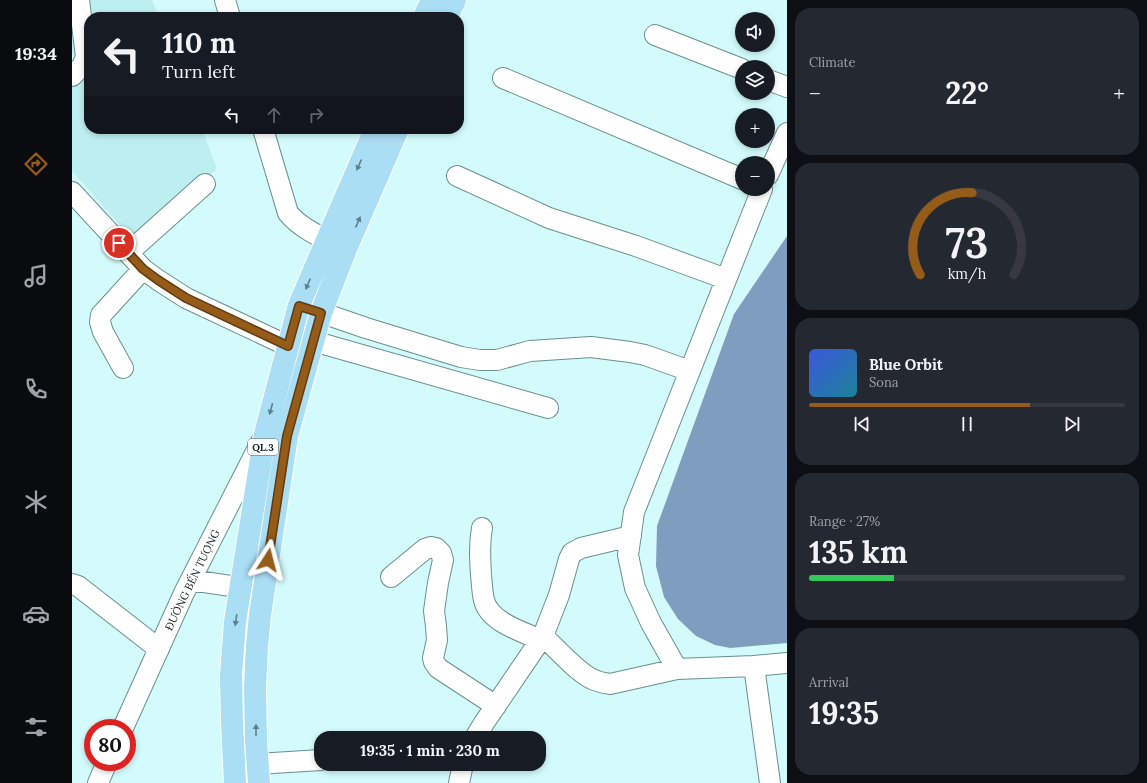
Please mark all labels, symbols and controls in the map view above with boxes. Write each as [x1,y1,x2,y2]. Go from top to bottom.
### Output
map controls [735,12,775,196]
button: sound [735,12,775,52]
text: 110 m [162,25,236,61]
icon: left [96,28,148,80]
text: 19:34 [15,42,57,65]
text: Climate [809,54,856,71]
text: Turn left [162,60,235,83]
button: layers [735,60,775,100]
text: 22° [945,74,989,112]
text: − [809,79,821,107]
text: + [1113,79,1125,107]
icon: left [221,104,243,126]
icon: ahead [263,104,285,126]
icon: right [305,104,327,126]
button: + [735,108,775,148]
icon: directions [22,150,50,178]
button: − [735,156,775,196]
one-way arrow [356,159,362,171]
text: 73 [946,215,988,268]
one-way arrow [355,217,361,228]
pin [102,226,136,260]
icon: arrive [108,232,130,254]
icon: music [22,262,50,290]
text: km/h [948,264,987,283]
one-way arrow [305,279,311,290]
text: Blue Orbit [869,355,943,374]
text: Sona [869,374,899,391]
icon: phone [22,375,50,403]
one-way arrow [268,402,274,415]
icon: previous [851,413,873,435]
icon: pause [956,413,978,435]
icon: next [1061,413,1083,435]
road number: QL.3 [248,439,278,455]
icon: climate [22,488,50,516]
text: Range · 27% [809,513,880,530]
street label: ĐƯỜNG BẾN TƯỢNG [161,526,223,633]
text: 135 km [809,533,908,571]
position arrow [247,539,289,581]
icon: car [22,600,50,628]
one-way arrow [233,613,239,626]
text: Arrival [809,674,849,691]
text: 19:35 [809,694,879,732]
icon: filters [22,713,50,741]
speed limit sign: 80 [84,719,136,771]
one-way arrow [253,723,259,736]
text: 19:35 · 1 min · 230 m [360,741,500,760]

